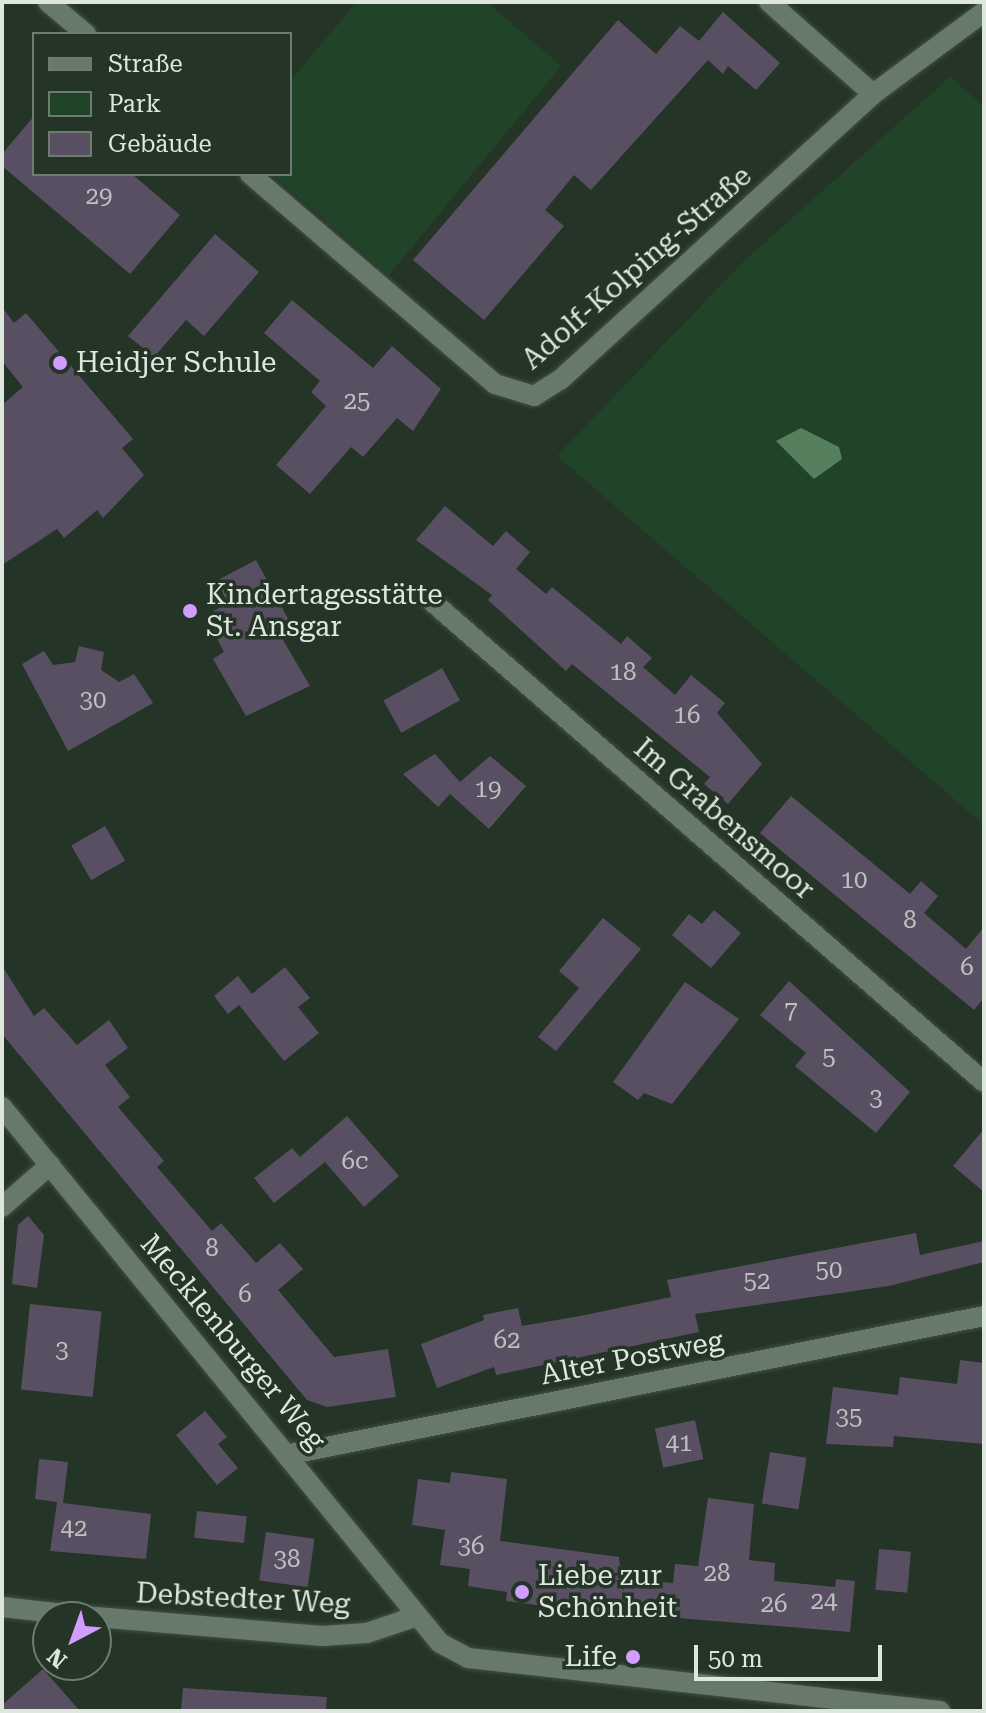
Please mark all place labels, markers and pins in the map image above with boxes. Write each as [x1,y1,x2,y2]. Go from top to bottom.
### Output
place label: Heidjer Schule [76,346,276,380]
marker: Heidjer Schule [51,354,69,372]
place label: Kindertagesstätte St. Ansgar [206,578,443,644]
marker: Kindertagesstätte St. Ansgar [181,602,199,620]
place label: Liebe zur Schönheit [538,1559,677,1625]
marker: Liebe zur Schönheit [513,1583,531,1601]
place label: Life [565,1640,617,1674]
marker: Life [624,1648,642,1666]

